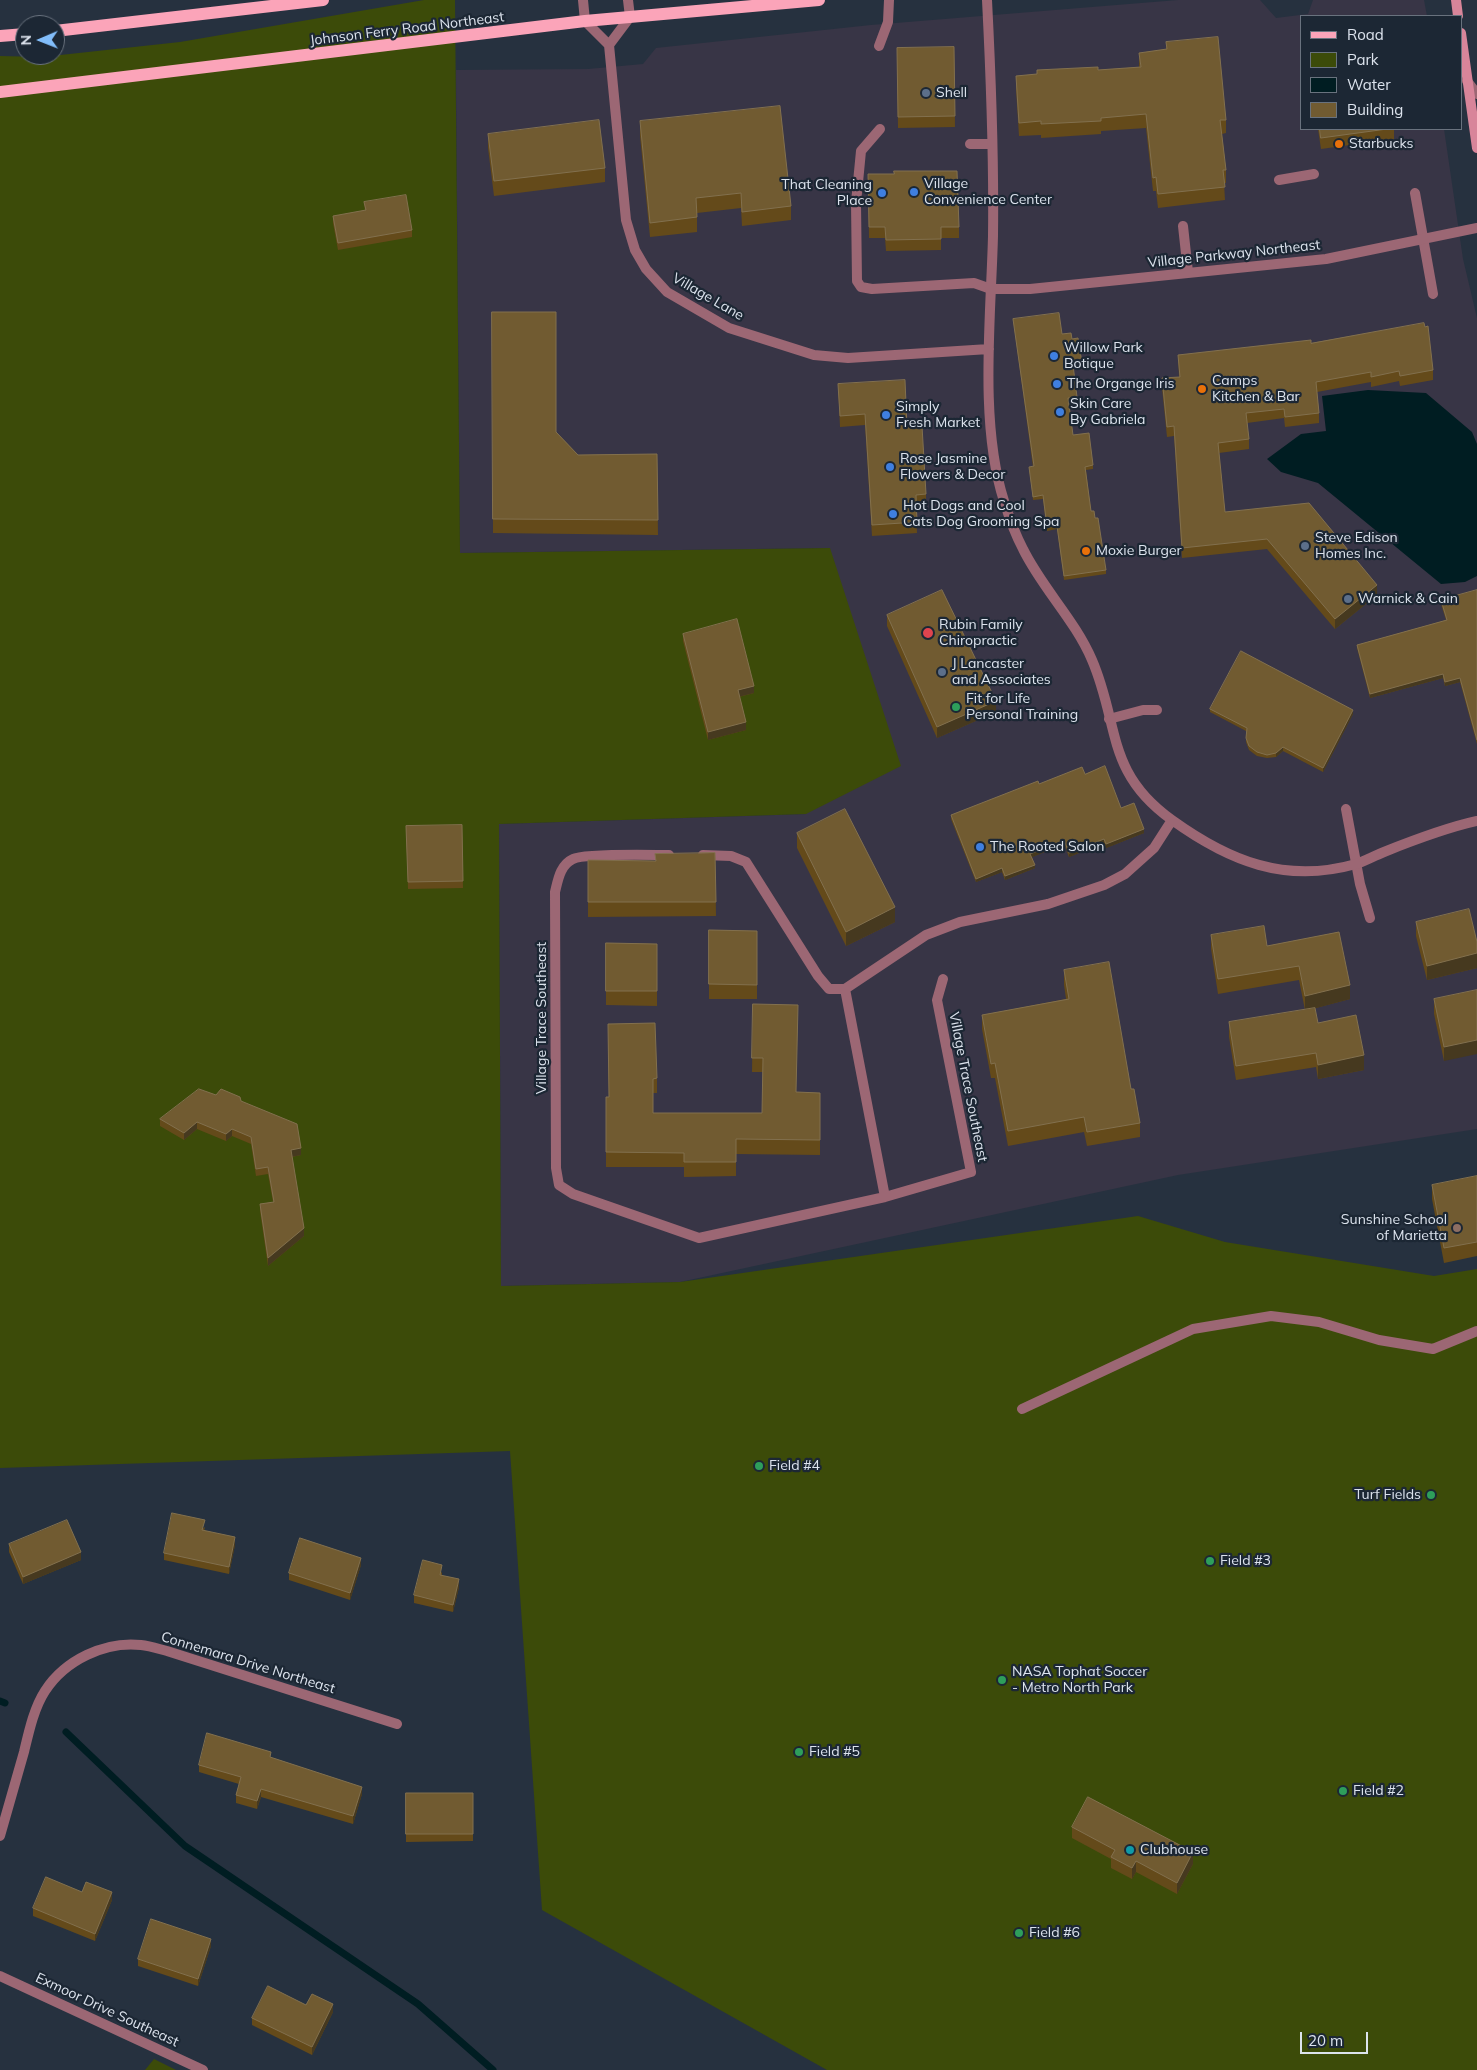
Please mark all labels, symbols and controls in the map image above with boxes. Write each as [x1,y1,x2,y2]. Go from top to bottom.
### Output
street label: Johnson Ferry Road Northeast [309,9,505,49]
north arrow [15,15,65,65]
legend [1300,15,1462,130]
text: Road [1347,25,1384,44]
text: N [17,35,35,46]
text: Park [1347,50,1379,69]
text: Water [1347,75,1391,94]
place label: Shell [936,85,967,101]
marker: Shell [920,87,932,99]
text: Building [1347,100,1403,119]
place label: Starbucks [1349,136,1414,152]
marker: Starbucks [1333,138,1345,150]
place label: Village Convenience Center [924,176,1052,208]
place label: That Cleaning Place [781,177,872,210]
marker: Village Convenience Center [908,186,920,198]
marker: That Cleaning Place [876,187,888,199]
street label: Village Parkway Northeast [1147,237,1321,271]
street label: Village Lane [669,270,747,324]
place label: Willow Park Botique [1064,340,1143,372]
marker: Willow Park Botique [1048,350,1060,362]
place label: Camps Kitchen & Bar [1212,373,1300,406]
place label: The Organge Iris [1067,376,1174,392]
marker: The Organge Iris [1051,378,1063,390]
marker: Camps Kitchen & Bar [1196,383,1208,395]
place label: Skin Care By Gabriela [1070,396,1145,428]
place label: Simply Fresh Market [896,399,980,432]
marker: Skin Care By Gabriela [1054,406,1066,418]
marker: Simply Fresh Market [880,409,892,421]
place label: Rose Jasmine Flowers & Decor [900,451,1005,484]
marker: Rose Jasmine Flowers & Decor [884,461,896,473]
place label: Hot Dogs and Cool Cats Dog Grooming Spa [903,498,1059,530]
marker: Hot Dogs and Cool Cats Dog Grooming Spa [887,508,899,520]
place label: Steve Edison Homes Inc. [1315,530,1398,562]
marker: Steve Edison Homes Inc. [1299,540,1311,552]
place label: Moxie Burger [1096,543,1182,559]
marker: Moxie Burger [1080,545,1092,557]
place label: Warnick & Cain [1358,591,1458,607]
marker: Warnick & Cain [1342,593,1354,605]
place label: Rubin Family Chiropractic [939,617,1023,650]
marker: Rubin Family Chiropractic [921,626,935,640]
place label: J Lancaster and Associates [952,656,1051,689]
marker: J Lancaster and Associates [936,666,948,678]
place label: Fit for Life Personal Training [966,691,1078,724]
marker: Fit for Life Personal Training [950,701,962,713]
place label: The Rooted Salon [990,839,1105,855]
marker: The Rooted Salon [974,841,986,853]
street label: Village Trace Southeast [534,942,550,1094]
street label: Village Trace Southeast [945,1011,991,1163]
place label: Sunshine School of Marietta [1341,1212,1447,1244]
marker: Sunshine School of Marietta [1451,1222,1463,1234]
place label: Field #4 [769,1458,820,1474]
marker: Field #4 [753,1460,765,1472]
place label: Turf Fields [1354,1487,1421,1503]
marker: Turf Fields [1425,1489,1437,1501]
place label: Field #3 [1220,1553,1271,1569]
marker: Field #3 [1204,1555,1216,1567]
street label: Connemara Drive Northeast [159,1628,337,1698]
place label: NASA Tophat Soccer - Metro North Park [1012,1664,1147,1696]
marker: NASA Tophat Soccer - Metro North Park [996,1674,1008,1686]
place label: Field #5 [809,1744,860,1760]
marker: Field #5 [793,1746,805,1758]
place label: Field #2 [1353,1783,1404,1799]
marker: Field #2 [1337,1785,1349,1797]
place label: Clubhouse [1140,1842,1208,1858]
marker: Clubhouse [1124,1844,1136,1856]
place label: Field #6 [1029,1925,1080,1941]
marker: Field #6 [1013,1927,1025,1939]
street label: Exmoor Drive Southeast [33,1969,181,2051]
scale bar [1302,2022,1370,2054]
text: 20 m [1308,2031,1343,2050]

